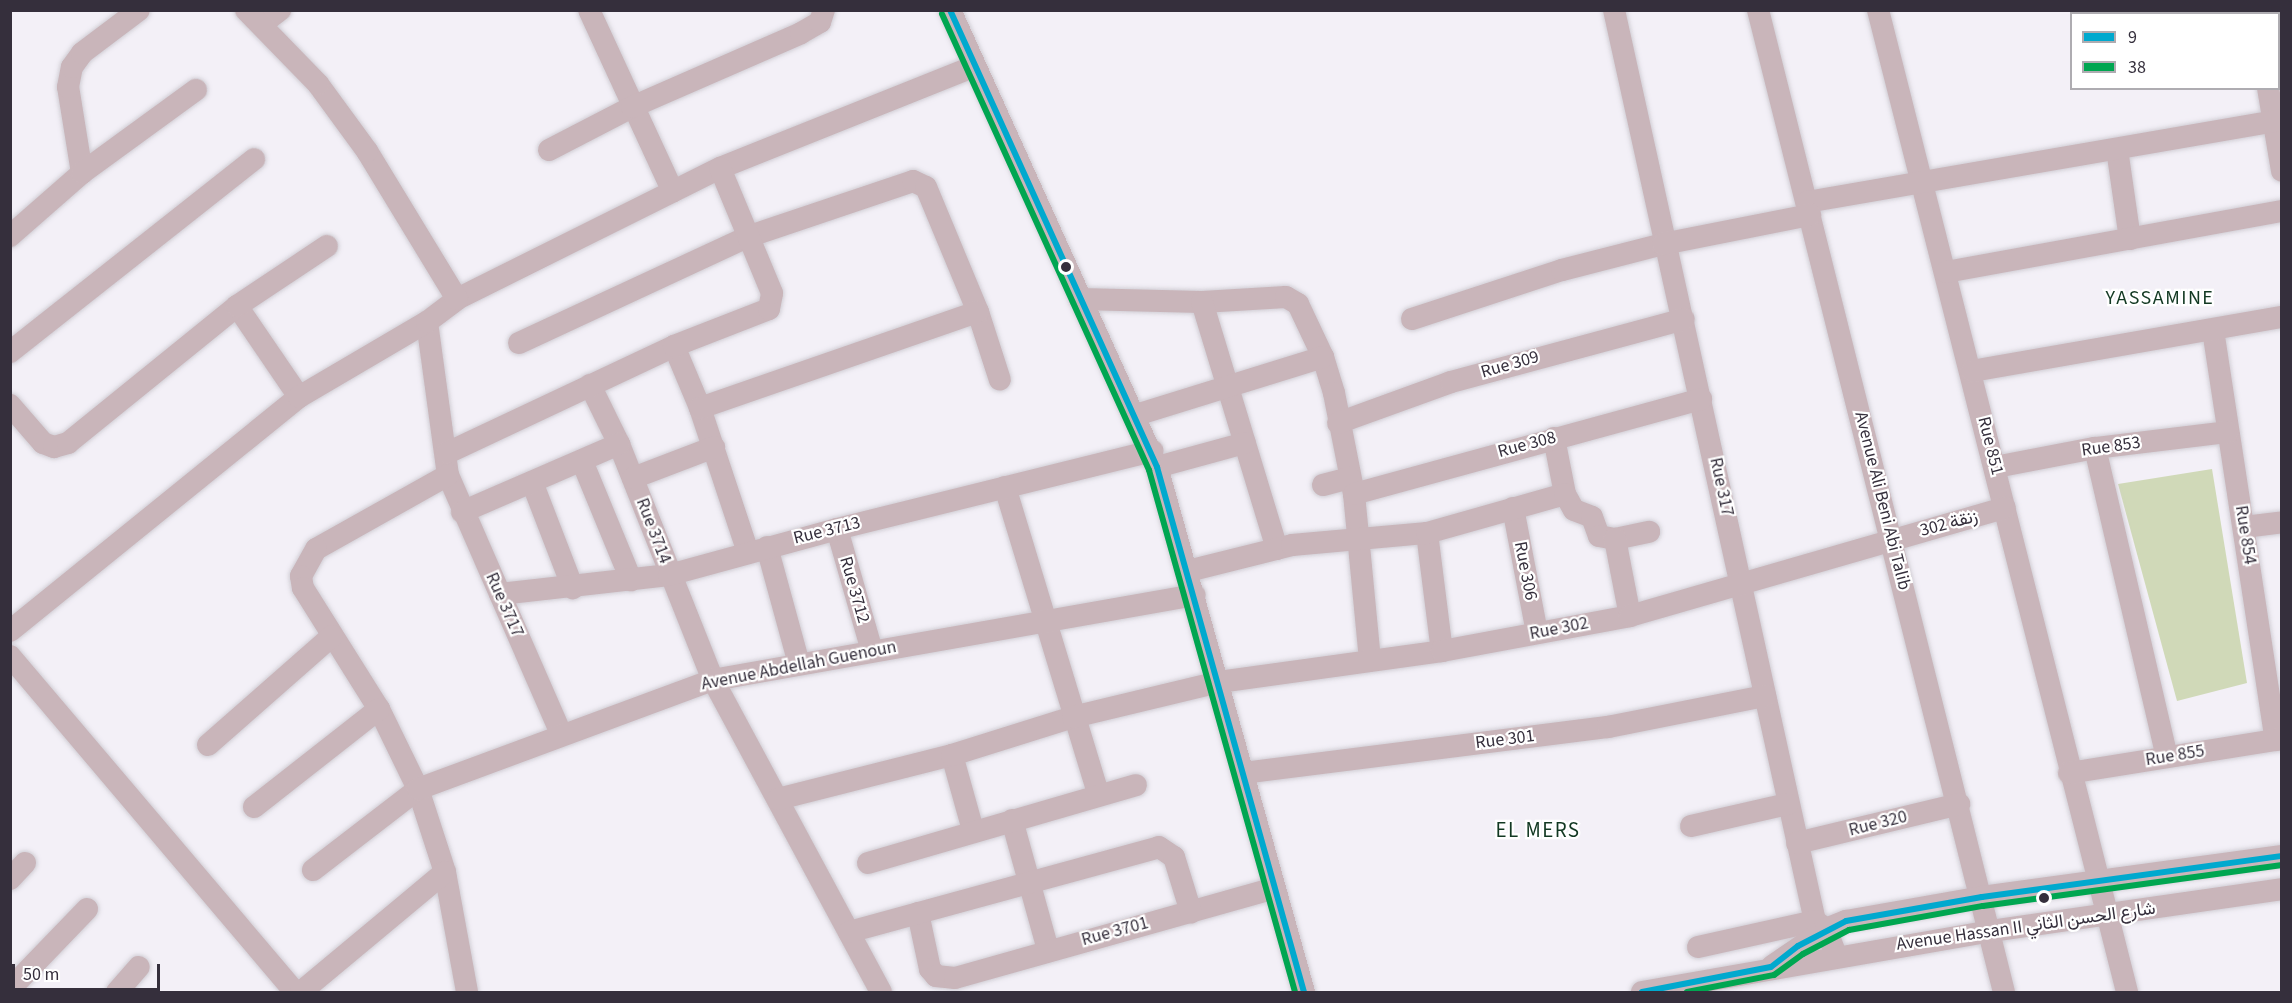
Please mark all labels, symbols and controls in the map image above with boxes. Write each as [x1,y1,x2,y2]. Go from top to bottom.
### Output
legend [2070,12,2280,90]
text: 9 [2128,25,2137,50]
text: 38 [2128,55,2146,80]
unlabelled marker [1060,261,1072,273]
district label: YASSAMINE [2106,286,2214,310]
street label: Rue 309 [1478,346,1542,384]
street label: Avenue Ali Beni Abi Talib [1849,410,1915,592]
street label: Rue 851 [1972,415,2008,477]
street label: Rue 308 [1496,427,1558,463]
street label: Rue 853 [2080,432,2142,462]
street label: Rue 317 [1704,456,1738,518]
street label: Rue 3714 [631,495,675,567]
street label: Rue 854 [2230,504,2260,566]
street label: زنقة 302 [1918,506,1980,542]
street label: Rue 3713 [791,512,863,550]
street label: Rue 306 [1509,540,1541,602]
street label: Rue 3712 [834,554,874,626]
street label: Rue 3717 [480,569,528,641]
street label: Rue 302 [1528,613,1590,645]
street label: Avenue Abdellah Guenoun [700,636,898,696]
street label: Rue 301 [1474,726,1536,754]
street label: Rue 855 [2144,741,2206,771]
street label: Rue 320 [1847,806,1909,842]
district label: EL MERS [1495,817,1581,843]
unlabelled marker [2038,892,2050,904]
street label: Avenue Hassan II شارع الحسن الثاني [1895,898,2157,956]
street label: Rue 3701 [1079,913,1151,951]
scale bar [15,952,164,990]
text: 50 m [23,962,59,987]

